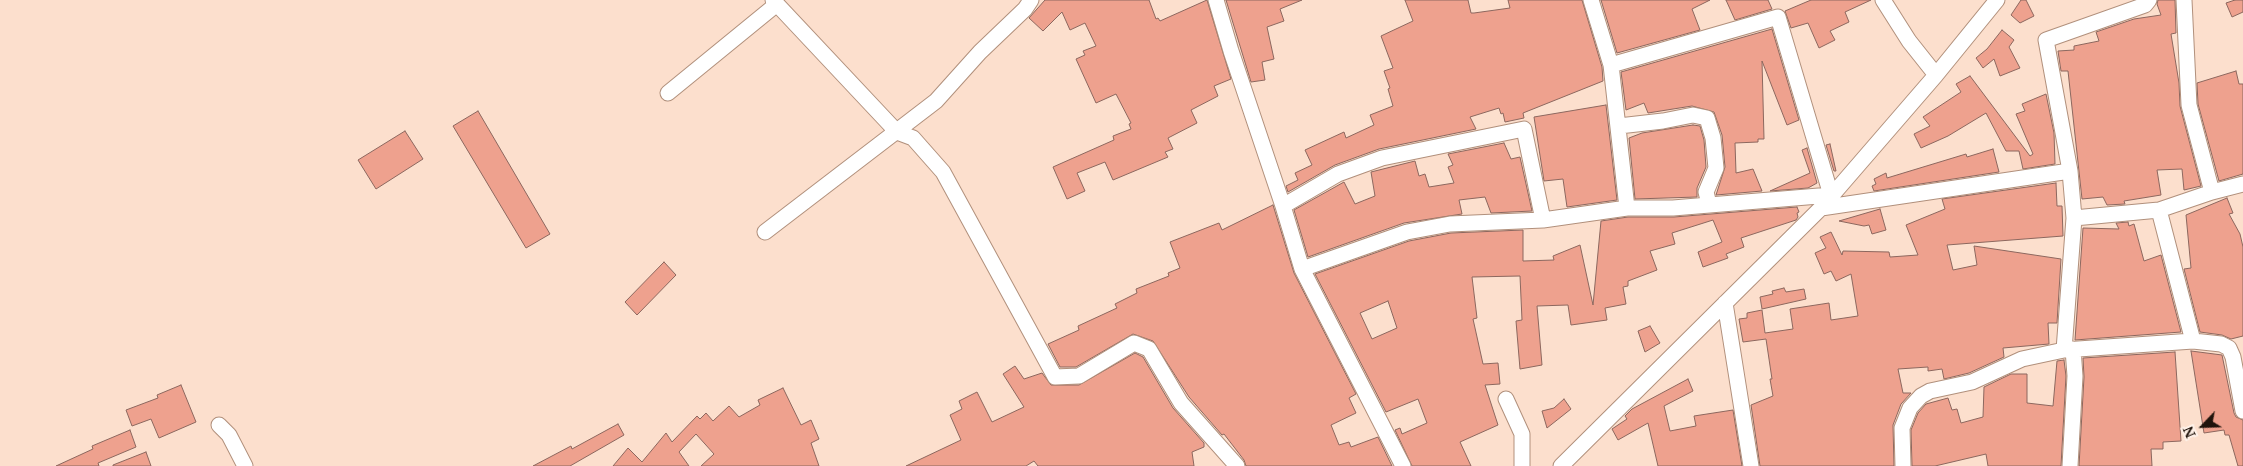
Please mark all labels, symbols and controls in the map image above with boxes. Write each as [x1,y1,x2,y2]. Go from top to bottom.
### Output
north arrow [2178,401,2228,451]
text: N [2178,423,2200,441]

